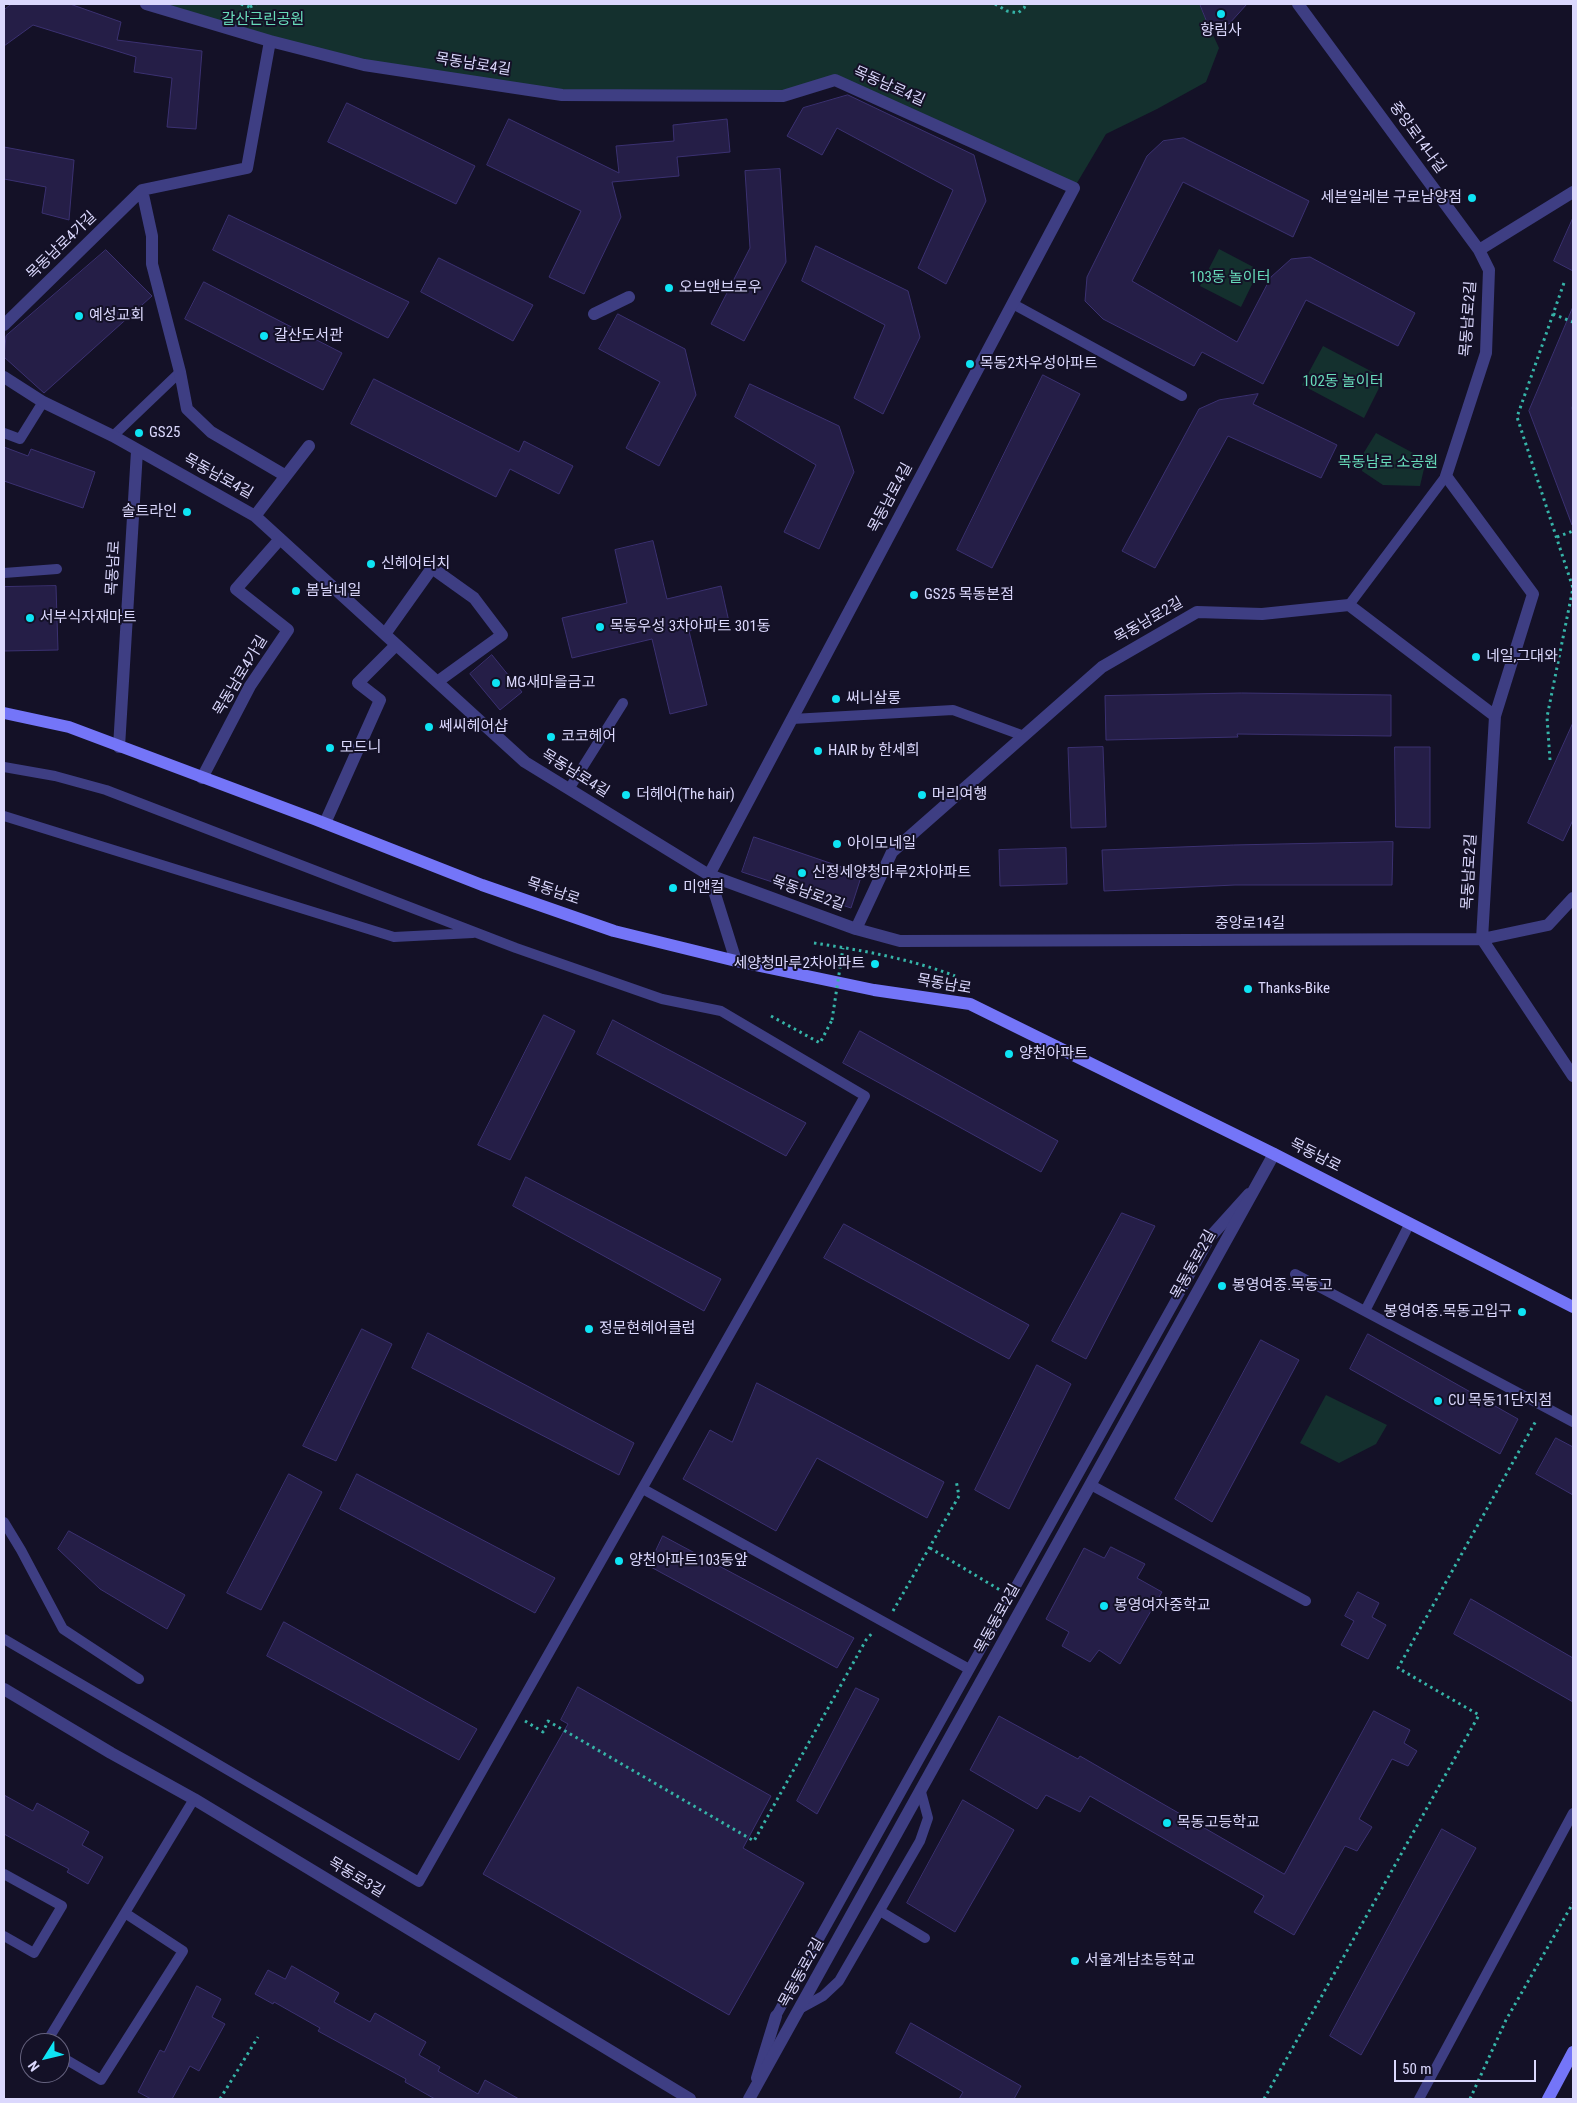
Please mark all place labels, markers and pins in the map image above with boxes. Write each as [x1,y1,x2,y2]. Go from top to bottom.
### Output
marker: 향림사 [1215,8,1227,20]
place label: 향림사 [1200,22,1242,40]
place label: 세븐일레븐 구로남양점 [1321,189,1462,207]
marker: 세븐일레븐 구로남양점 [1466,192,1478,204]
place label: 오브앤브로우 [679,279,762,297]
marker: 오브앤브로우 [663,282,675,294]
place label: 예성교회 [89,307,144,325]
marker: 예성교회 [73,310,85,322]
place label: 갈산도서관 [274,327,343,345]
marker: 갈산도서관 [258,330,270,342]
place label: 목동2차우성아파트 [980,355,1098,373]
marker: 목동2차우성아파트 [964,358,976,370]
place label: GS25 [149,424,180,442]
marker: GS25 [133,427,145,439]
place label: 솔트라인 [122,503,177,521]
marker: 솔트라인 [181,506,193,518]
place label: 신헤어터치 [381,555,450,573]
marker: 신헤어터치 [365,558,377,570]
place label: 봄날네일 [306,582,361,600]
marker: 봄날네일 [290,585,302,597]
place label: GS25 목동본점 [924,586,1014,604]
marker: GS25 목동본점 [908,589,920,601]
place label: 서부식자재마트 [40,609,137,627]
marker: 서부식자재마트 [24,612,36,624]
place label: 목동우성 3차아파트 301동 [610,618,771,636]
marker: 목동우성 3차아파트 301동 [594,621,606,633]
place label: 네일,그대와 [1486,648,1558,666]
marker: 네일,그대와 [1470,651,1482,663]
place label: MG새마을금고 [506,674,595,692]
marker: MG새마을금고 [490,677,502,689]
place label: 써니살롱 [846,690,901,708]
marker: 써니살롱 [830,693,842,705]
place label: 쎄씨헤어샵 [439,718,508,736]
marker: 쎄씨헤어샵 [423,721,435,733]
place label: 코코헤어 [561,728,616,746]
marker: 코코헤어 [545,731,557,743]
place label: 모드니 [340,739,381,757]
marker: 모드니 [324,742,336,754]
place label: HAIR by 한세희 [828,742,920,760]
marker: HAIR by 한세희 [812,745,824,757]
place label: 더헤어(The hair) [636,786,735,804]
place label: 머리여행 [932,786,987,804]
marker: 더헤어(The hair) [620,789,632,801]
marker: 머리여행 [916,789,928,801]
place label: 아이모네일 [847,835,916,853]
marker: 아이모네일 [831,838,843,850]
place label: 신정세양청마루2차아파트 [812,864,971,882]
marker: 신정세양청마루2차아파트 [796,867,808,879]
place label: 미앤컬 [683,879,724,897]
marker: 미앤컬 [667,882,679,894]
place label: 세양청마루2차아파트 [733,955,865,973]
marker: 세양청마루2차아파트 [869,958,881,970]
place label: Thanks-Bike [1258,980,1330,998]
marker: Thanks-Bike [1242,983,1254,995]
place label: 양천아파트 [1019,1045,1088,1063]
marker: 양천아파트 [1003,1048,1015,1060]
place label: 봉영여중.목동고 [1232,1277,1333,1295]
marker: 봉영여중.목동고 [1216,1280,1228,1292]
place label: 봉영여중.목동고입구 [1384,1303,1512,1321]
marker: 봉영여중.목동고입구 [1516,1306,1528,1318]
place label: 정문현헤어클럽 [599,1320,696,1338]
marker: 정문현헤어클럽 [583,1323,595,1335]
place label: CU 목동11단지점 [1448,1392,1552,1410]
marker: CU 목동11단지점 [1432,1395,1444,1407]
place label: 양천아파트103동앞 [629,1552,748,1570]
marker: 양천아파트103동앞 [613,1555,625,1567]
place label: 봉영여자중학교 [1114,1597,1211,1615]
marker: 봉영여자중학교 [1098,1600,1110,1612]
place label: 목동고등학교 [1177,1814,1260,1832]
marker: 목동고등학교 [1161,1817,1173,1829]
place label: 서울계남초등학교 [1085,1952,1195,1970]
marker: 서울계남초등학교 [1069,1955,1081,1967]

